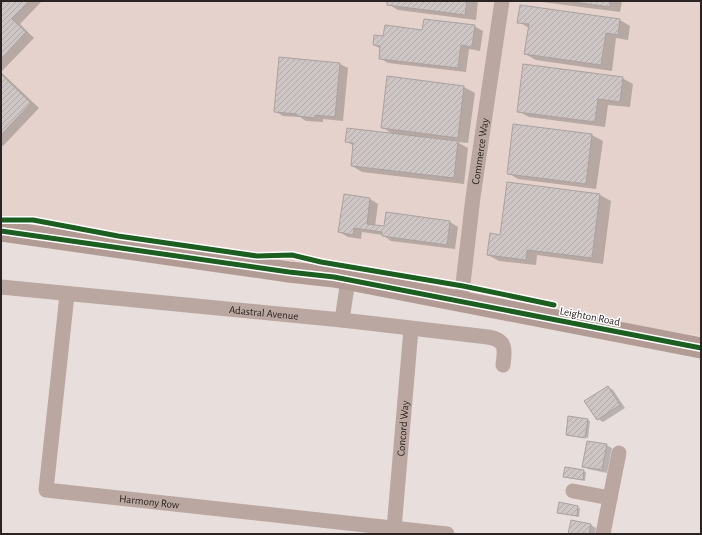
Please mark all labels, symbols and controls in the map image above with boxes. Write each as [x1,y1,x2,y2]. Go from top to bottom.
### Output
street label: Commerce Way [470,117,491,185]
street label: Adastral Avenue [228,304,299,322]
street label: Leighton Road [559,305,621,328]
street label: Concord Way [395,400,411,457]
street label: Harmony Row [119,493,180,511]

